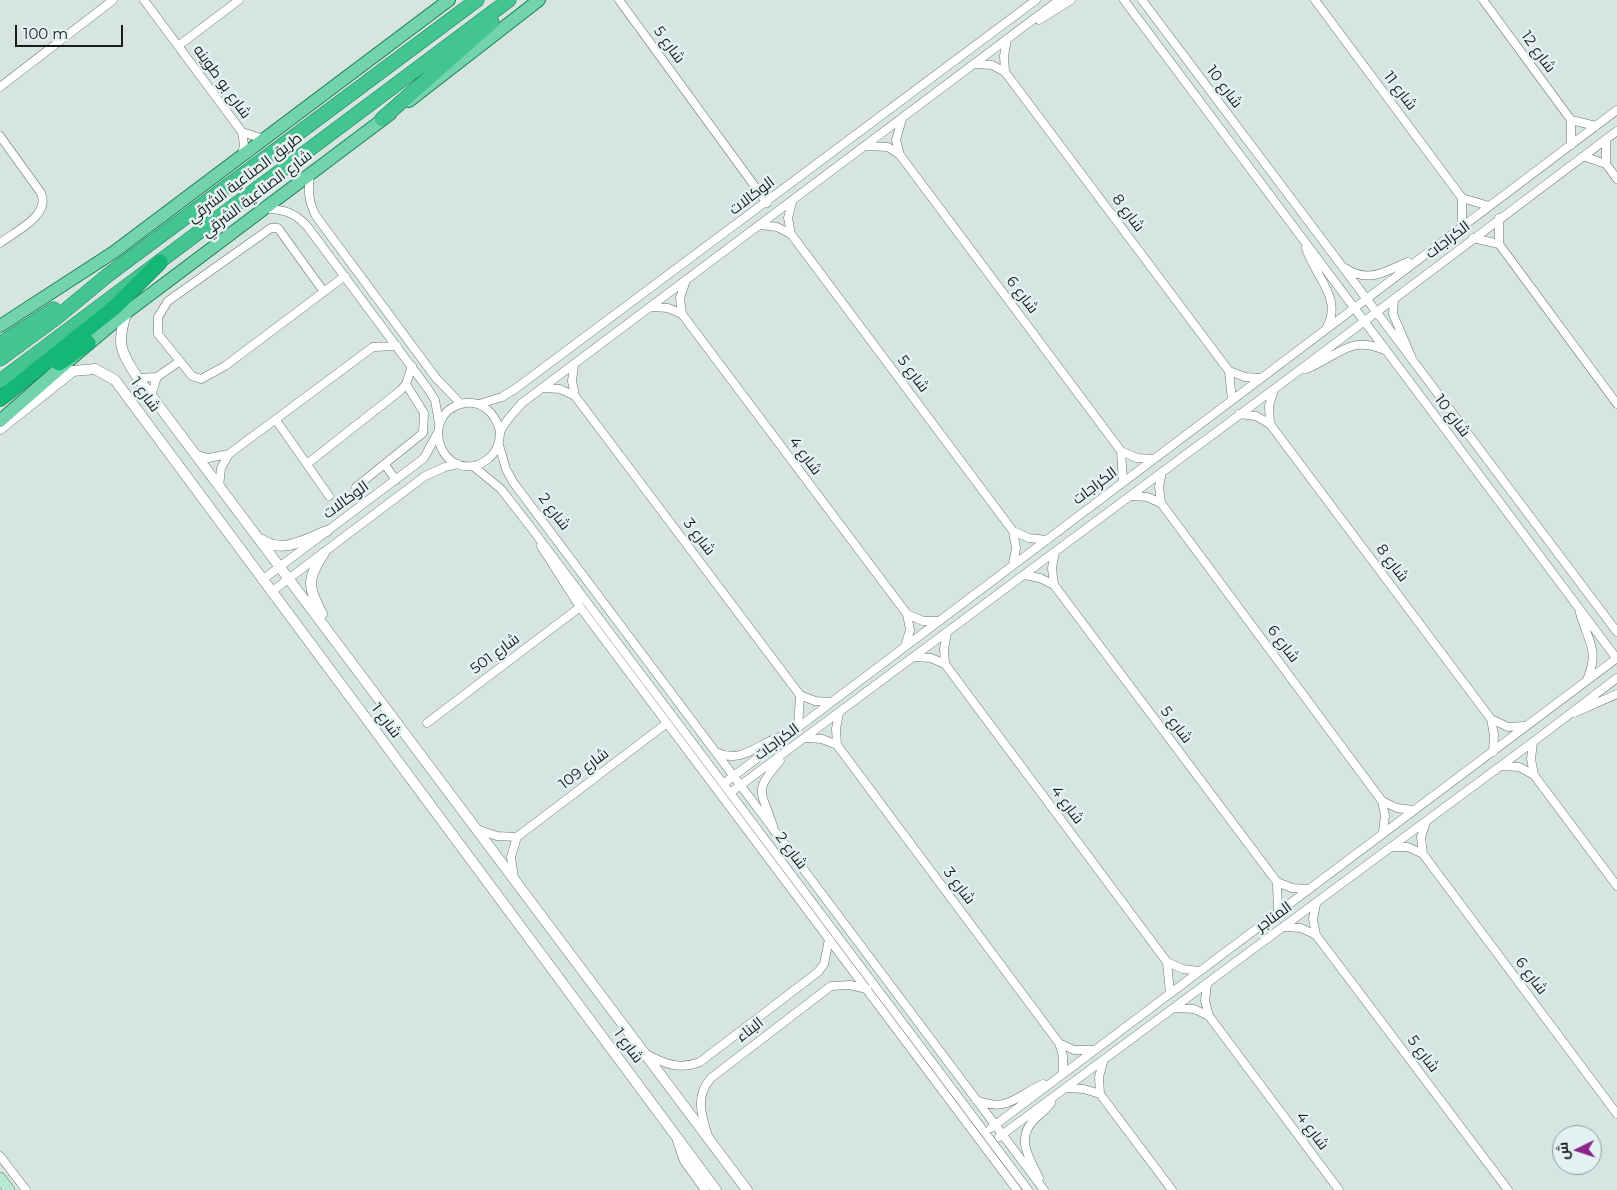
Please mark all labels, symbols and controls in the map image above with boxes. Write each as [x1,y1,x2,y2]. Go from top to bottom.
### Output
scale bar [18,15,125,47]
street label: شارع 5 [650,23,688,67]
text: 100 m [23,24,68,43]
street label: شارع 12 [1517,28,1559,76]
street label: شارع بو طوينه [189,42,255,122]
street label: شارع 10 [1202,62,1246,112]
street label: شارع 11 [1380,68,1420,114]
street label: طريق الصناعية الشرقي [184,129,306,227]
street label: شارع الصناعية الشرقي [198,147,316,241]
street label: الوكالات [726,173,778,219]
street label: شارع 8 [1108,191,1148,235]
street label: الكراجات [1422,217,1474,263]
street label: شارع 6 [1002,273,1042,317]
street label: شارع 5 [893,352,933,396]
street label: شارع 1 [126,374,164,416]
street label: شارع 10 [1430,391,1474,441]
street label: شارع 4 [785,433,825,479]
street label: الكراجات [1069,463,1121,509]
street label: الوكالات [320,477,372,523]
street label: شارع 2 [534,490,574,534]
street label: شارع 3 [679,515,719,559]
street label: شارع 8 [1372,541,1412,585]
street label: شارع 6 [1263,622,1303,666]
street label: شارع 501 [467,630,523,678]
street label: شارع 1 [367,700,405,742]
street label: شارع 5 [1156,703,1196,747]
street label: الكراجات [751,720,803,764]
street label: شارع 109 [556,745,612,793]
street label: شارع 4 [1047,782,1087,828]
street label: شارع 2 [771,829,811,873]
street label: شارع 3 [939,864,979,908]
street label: المناجر [1253,898,1295,936]
street label: شارع 6 [1511,954,1551,998]
street label: البناء [733,1014,767,1046]
street label: شارع 1 [609,1025,647,1067]
street label: شارع 5 [1403,1032,1443,1076]
street label: شارع 4 [1292,1108,1332,1154]
north arrow [1552,1125,1602,1175]
text: ش [1553,1141,1573,1161]

